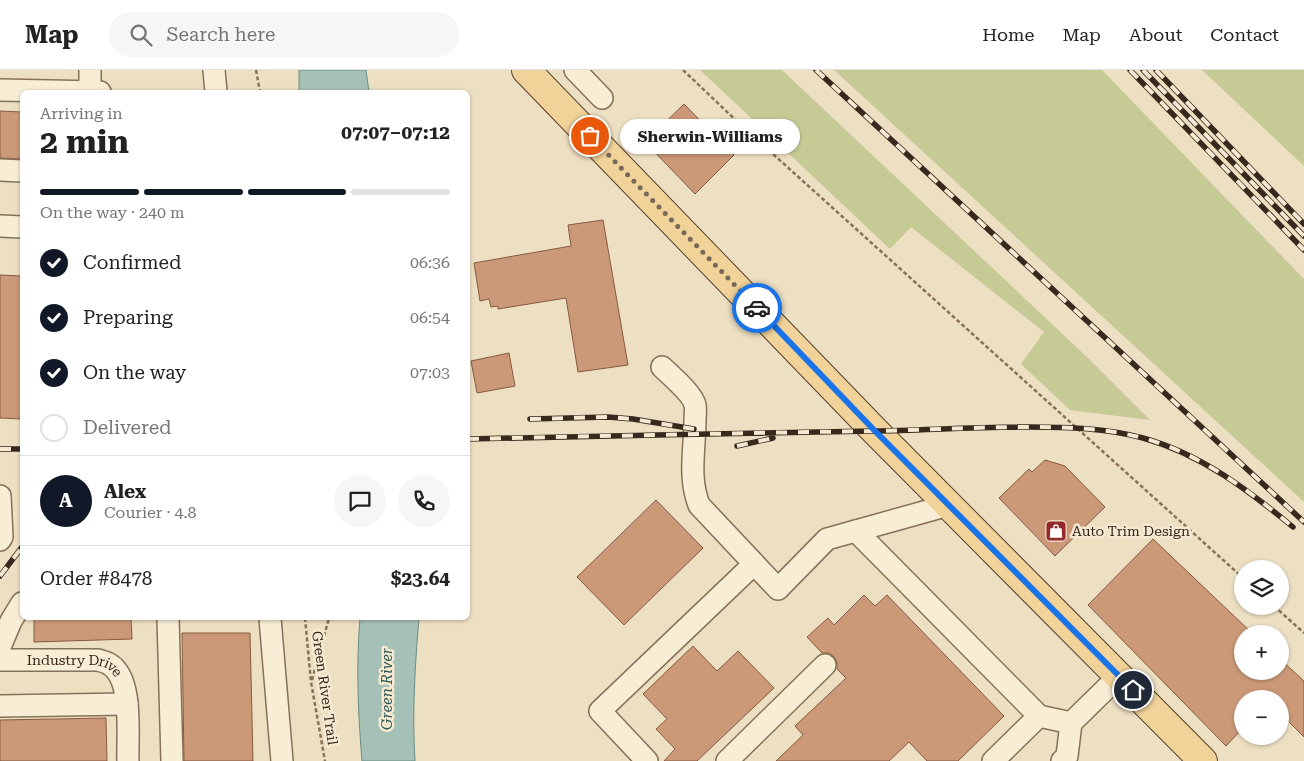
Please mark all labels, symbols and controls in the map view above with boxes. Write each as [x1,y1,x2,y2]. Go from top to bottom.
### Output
search box [109,12,459,57]
text: Map [25,21,79,49]
icon: search [127,21,155,49]
text: Search here [167,23,275,46]
text: Home [982,24,1034,45]
text: Map [1062,24,1101,45]
text: About [1129,24,1182,45]
text: Contact [1210,24,1279,45]
text: Arriving in [40,104,123,123]
pin [569,115,611,157]
callout: Sherwin-Williams [620,118,800,154]
text: 07:07–07:12 [341,121,450,144]
icon: bag [576,122,604,150]
text: 2 min [40,123,129,161]
text: Sherwin-Williams [637,127,783,146]
text: On the way · 240 m [40,203,185,222]
icon: check [40,249,68,277]
text: Confirmed [83,251,181,274]
text: 06:36 [410,253,450,272]
courier [732,283,782,333]
icon: car [743,294,771,322]
icon: check [40,304,68,332]
text: Preparing [83,306,173,329]
text: 06:54 [410,308,450,327]
icon: check [40,359,68,387]
text: On the way [83,361,186,384]
text: 07:03 [410,363,450,382]
text: Delivered [83,416,171,439]
button: chat [334,475,386,527]
button: phone [398,475,450,527]
text: Alex [104,480,146,503]
text: A [59,489,73,512]
text: Courier · 4.8 [104,503,197,522]
shop icon: Auto Trim Design [1044,519,1068,543]
place label: Auto Trim Design [1072,523,1190,539]
map controls [1234,560,1289,745]
button: layers [1234,560,1289,615]
text: Order #8478 [40,567,152,590]
text: $23.64 [391,567,450,590]
button: + [1234,625,1289,680]
street label: Green River Trail [309,630,341,747]
water label: Green River [378,647,396,730]
street label: Industry Drive [27,652,126,680]
pin [1112,669,1154,711]
icon: home [1119,676,1147,704]
button: − [1234,690,1289,745]

